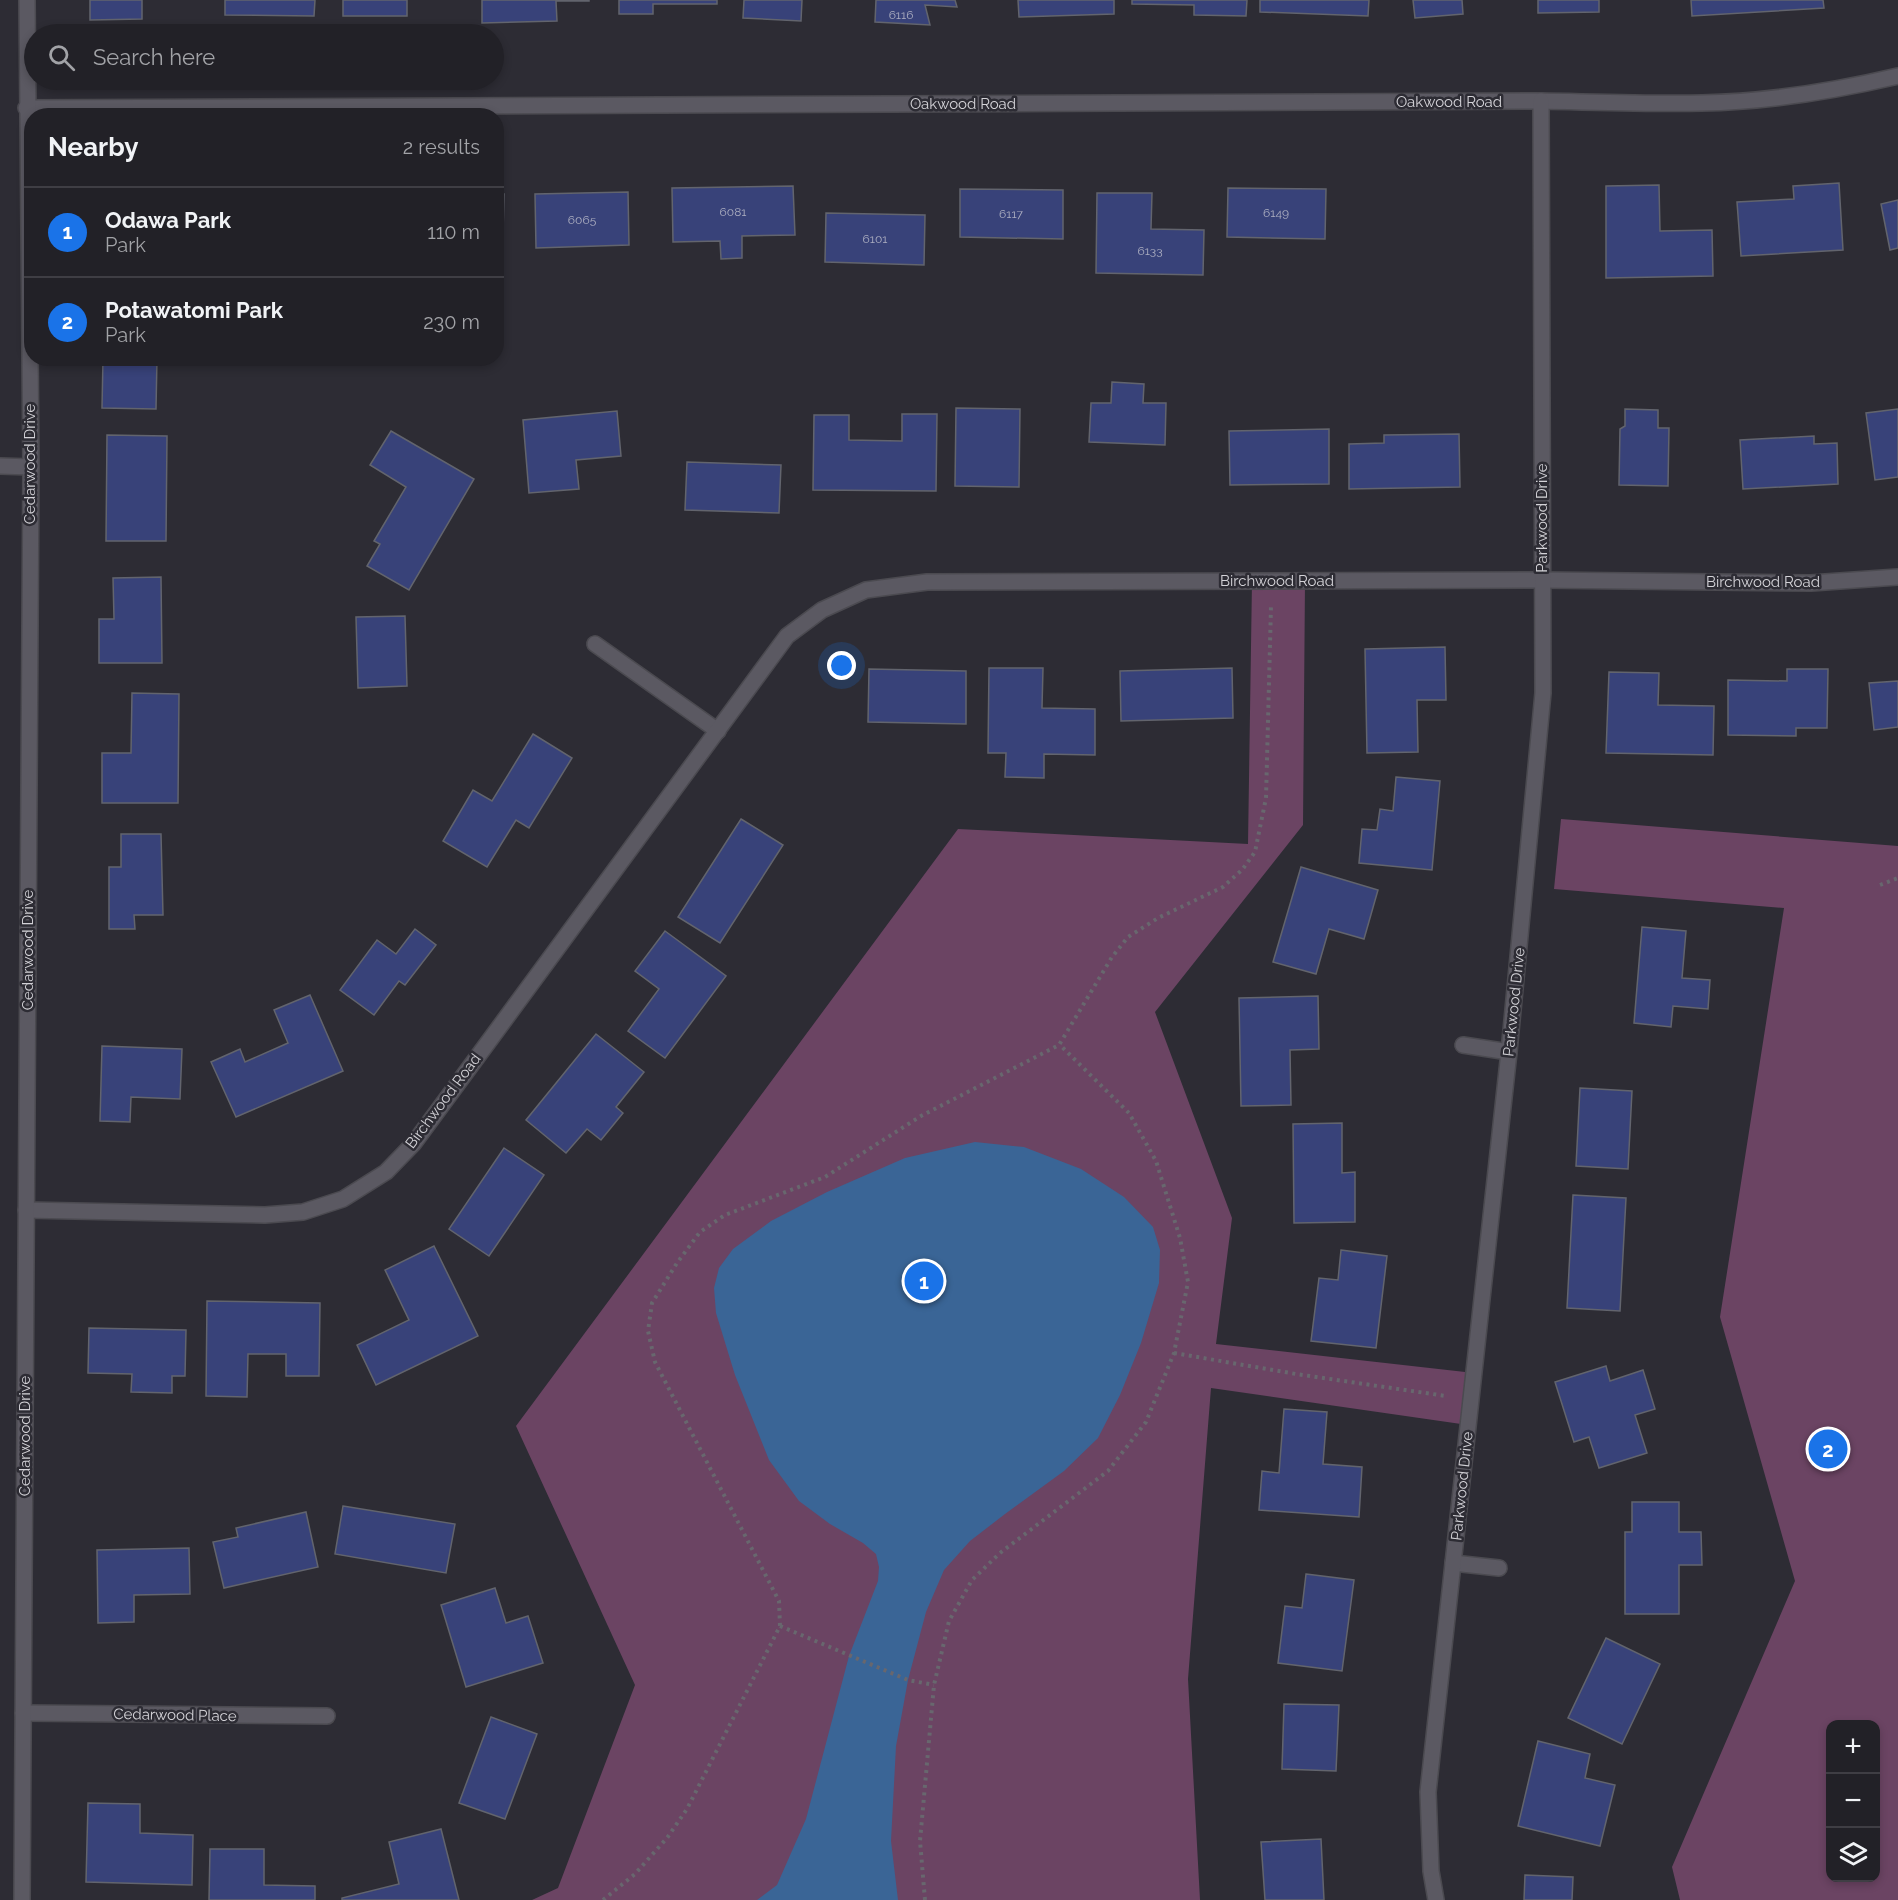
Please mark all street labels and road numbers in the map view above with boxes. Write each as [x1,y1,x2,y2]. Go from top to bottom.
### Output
street label: Oakwood Road [1396,93,1502,111]
street label: Oakwood Road [910,95,1016,113]
street label: Cedarwood Drive [21,404,39,524]
street label: Parkwood Drive [1533,463,1551,573]
street label: Birchwood Road [1220,572,1334,590]
street label: Birchwood Road [1706,573,1820,591]
street label: Cedarwood Drive [19,890,37,1010]
street label: Parkwood Drive [1499,946,1529,1057]
street label: Birchwood Road [402,1050,484,1152]
street label: Cedarwood Drive [16,1376,34,1496]
street label: Parkwood Drive [1447,1430,1477,1541]
street label: Cedarwood Place [113,1705,237,1725]

